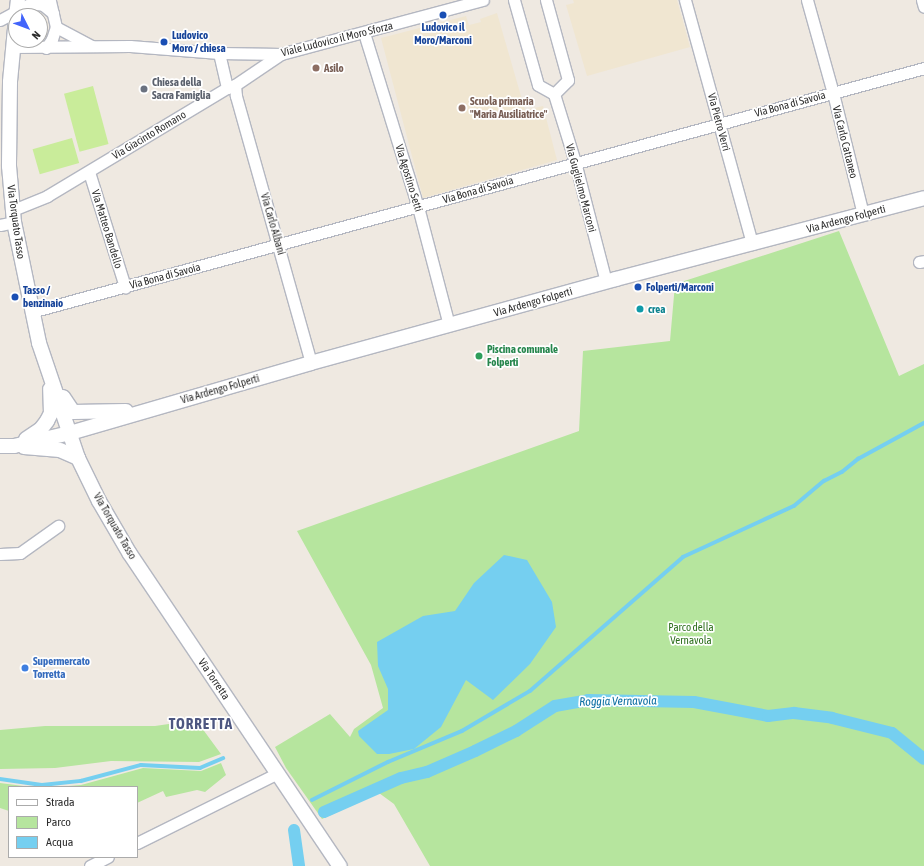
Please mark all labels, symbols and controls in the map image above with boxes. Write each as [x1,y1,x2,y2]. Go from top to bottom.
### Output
north arrow [8,8,48,48]
marker: Ludovico il Moro/Marconi [438,10,448,20]
street label: Viale Ludovico il Moro Sforza [280,19,394,59]
place label: Ludovico il Moro/Marconi [414,21,472,47]
text: N [30,29,43,42]
place label: Ludovico Moro / chiesa [172,29,226,55]
marker: Ludovico Moro / chiesa [159,37,169,47]
place label: Asilo [324,61,344,75]
marker: Asilo [311,63,321,73]
place label: Chiesa della Sacra Famiglia [152,76,211,102]
marker: Chiesa della Sacra Famiglia [139,84,149,94]
street label: Via Bona di Savoia [753,88,827,120]
street label: Via Pietro Verri [705,92,733,152]
place label: Scuola primaria "Maria Ausiliatrice" [470,95,547,121]
marker: Scuola primaria "Maria Ausiliatrice" [457,103,467,113]
street label: Via Carlo Cattaneo [830,104,860,180]
street label: Via Giacinto Romano [110,108,188,162]
street label: Via Guglielmo Marconi [563,142,599,234]
street label: Via Agostino Setti [393,143,425,213]
street label: Via Bona di Savoia [441,174,515,206]
street label: Via Torquato Tasso [4,184,28,260]
street label: Via Matteo Bandello [89,188,125,270]
street label: Via Carlo Albani [258,192,288,256]
street label: Via Ardengo Folperti [805,202,887,236]
street label: Via Bona di Savoia [128,260,202,292]
place label: Folperti/Marconi [646,280,714,294]
marker: Folperti/Marconi [633,282,643,292]
place label: Tasso / benzinaio [23,284,63,310]
street label: Via Ardengo Folperti [492,284,574,320]
marker: Tasso / benzinaio [10,292,20,302]
place label: crea [648,302,665,316]
marker: crea [635,304,645,314]
place label: Piscina comunale Folperti [487,343,558,369]
marker: Piscina comunale Folperti [474,351,484,361]
street label: Via Ardengo Folperti [179,371,261,407]
street label: Via Torquato Tasso [91,490,139,562]
park label: Parco della Vernavola [668,621,714,647]
place label: Supermercato Torretta [33,655,90,681]
street label: Via Torretta [195,656,233,702]
marker: Supermercato Torretta [20,663,30,673]
water label: Roggia Vernavola [579,694,657,710]
district label: TORRETTA [169,715,233,733]
legend [8,786,138,858]
text: Strada [46,795,75,809]
text: Parco [46,815,71,829]
text: Acqua [46,835,73,849]

